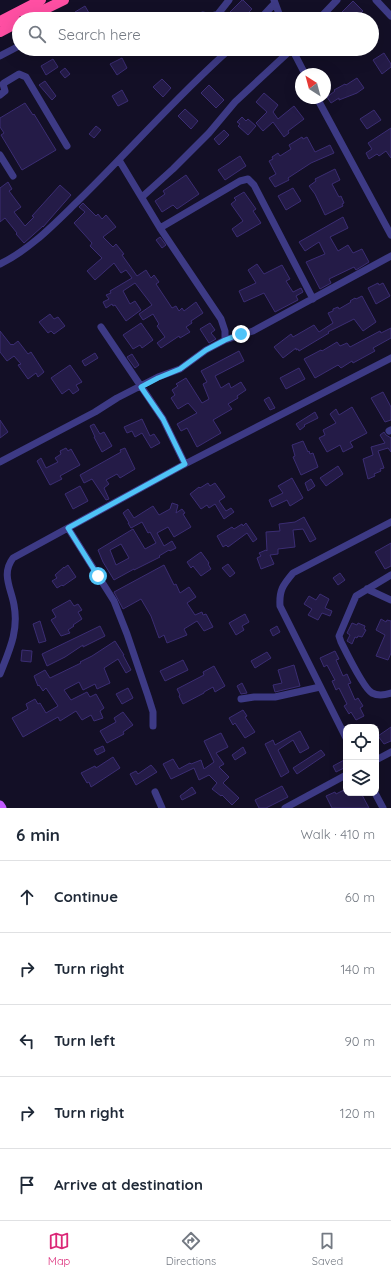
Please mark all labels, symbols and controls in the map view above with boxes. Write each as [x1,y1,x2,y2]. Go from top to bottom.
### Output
search box [12,12,379,56]
icon: search [26,23,48,45]
text: Search here [58,25,141,44]
north arrow [295,68,331,104]
route end [232,325,250,343]
route start [89,567,107,585]
map controls [343,724,379,796]
button: locate [343,724,379,760]
button: layers [343,760,379,796]
text: 6 min [16,824,60,845]
text: Walk · 410 m [300,826,375,842]
icon: ahead [16,886,38,908]
text: Continue [54,887,118,906]
text: 60 m [345,889,375,905]
icon: right [16,958,38,980]
text: Turn right [54,959,125,978]
text: 140 m [340,961,375,977]
icon: left [16,1030,38,1052]
text: Turn left [54,1031,116,1050]
text: 90 m [345,1033,375,1049]
icon: right [16,1102,38,1124]
text: Turn right [54,1103,125,1122]
text: 120 m [340,1105,375,1121]
icon: arrive [16,1174,38,1196]
text: Arrive at destination [54,1175,203,1194]
tab: Map [48,1230,70,1268]
tab: Directions [166,1230,216,1268]
tab: Saved [312,1230,343,1268]

